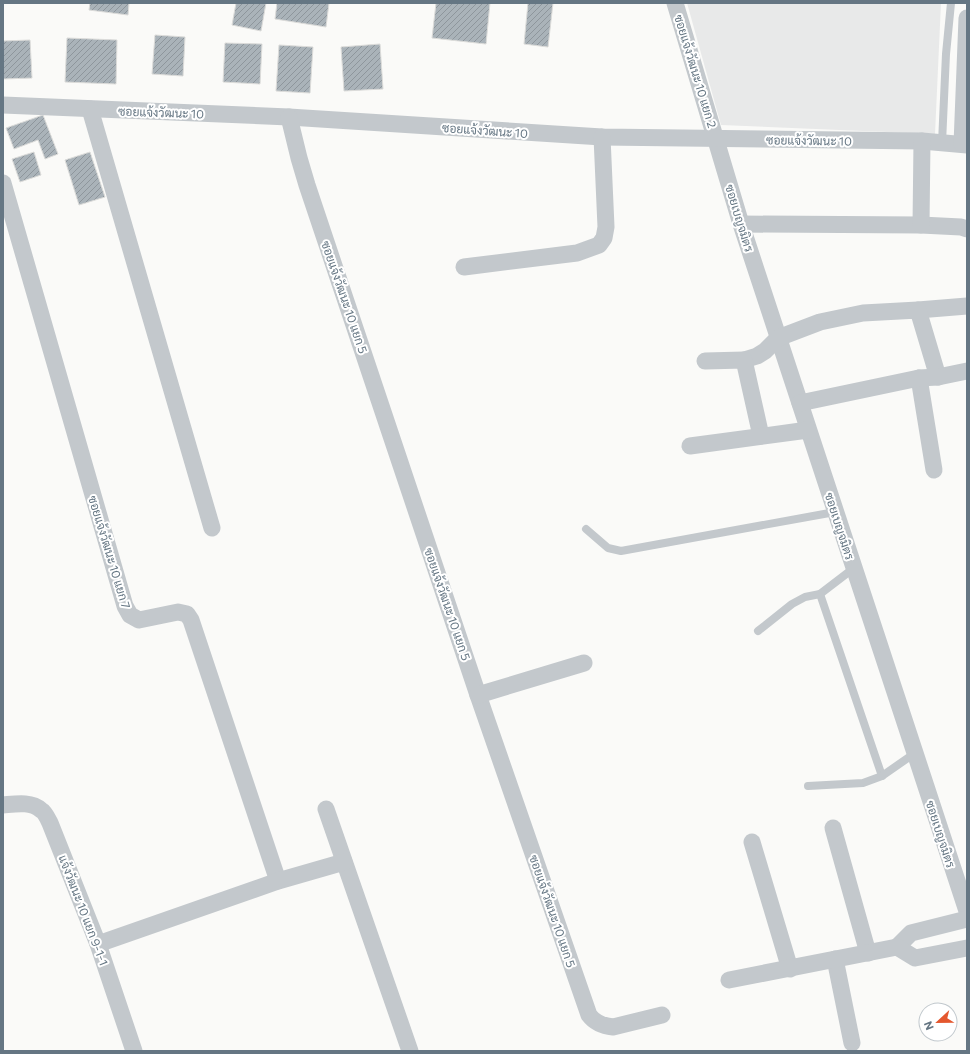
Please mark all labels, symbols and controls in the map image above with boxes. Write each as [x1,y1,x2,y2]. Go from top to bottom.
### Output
street label: ซอยแจ้งวัฒนะ 10 แยก 2 [672,13,720,130]
street label: ซอยแจ้งวัฒนะ 10 [118,104,204,120]
street label: ซอยแจ้งวัฒนะ 10 [442,120,528,140]
street label: ซอยแจ้งวัฒนะ 10 [766,132,852,148]
street label: ซอยเบญจมิตร [722,183,757,254]
street label: ซอยแจ้งวัฒนะ 10 แยก 5 [319,239,371,355]
street label: ซอยเบญจมิตร [822,491,858,562]
street label: ซอยแจ้งวัฒนะ 10 แยก 7 [86,494,134,610]
street label: ซอยแจ้งวัฒนะ 10 แยก 5 [422,546,474,662]
street label: ซอยเบญจมิตร [923,799,959,870]
street label: แจ้งวัฒนะ 10 แยก 9-1-1 [56,853,112,967]
street label: ซอยแจ้งวัฒนะ 10 แยก 5 [527,853,579,969]
north arrow [918,1002,958,1042]
text: N [921,1020,936,1032]

